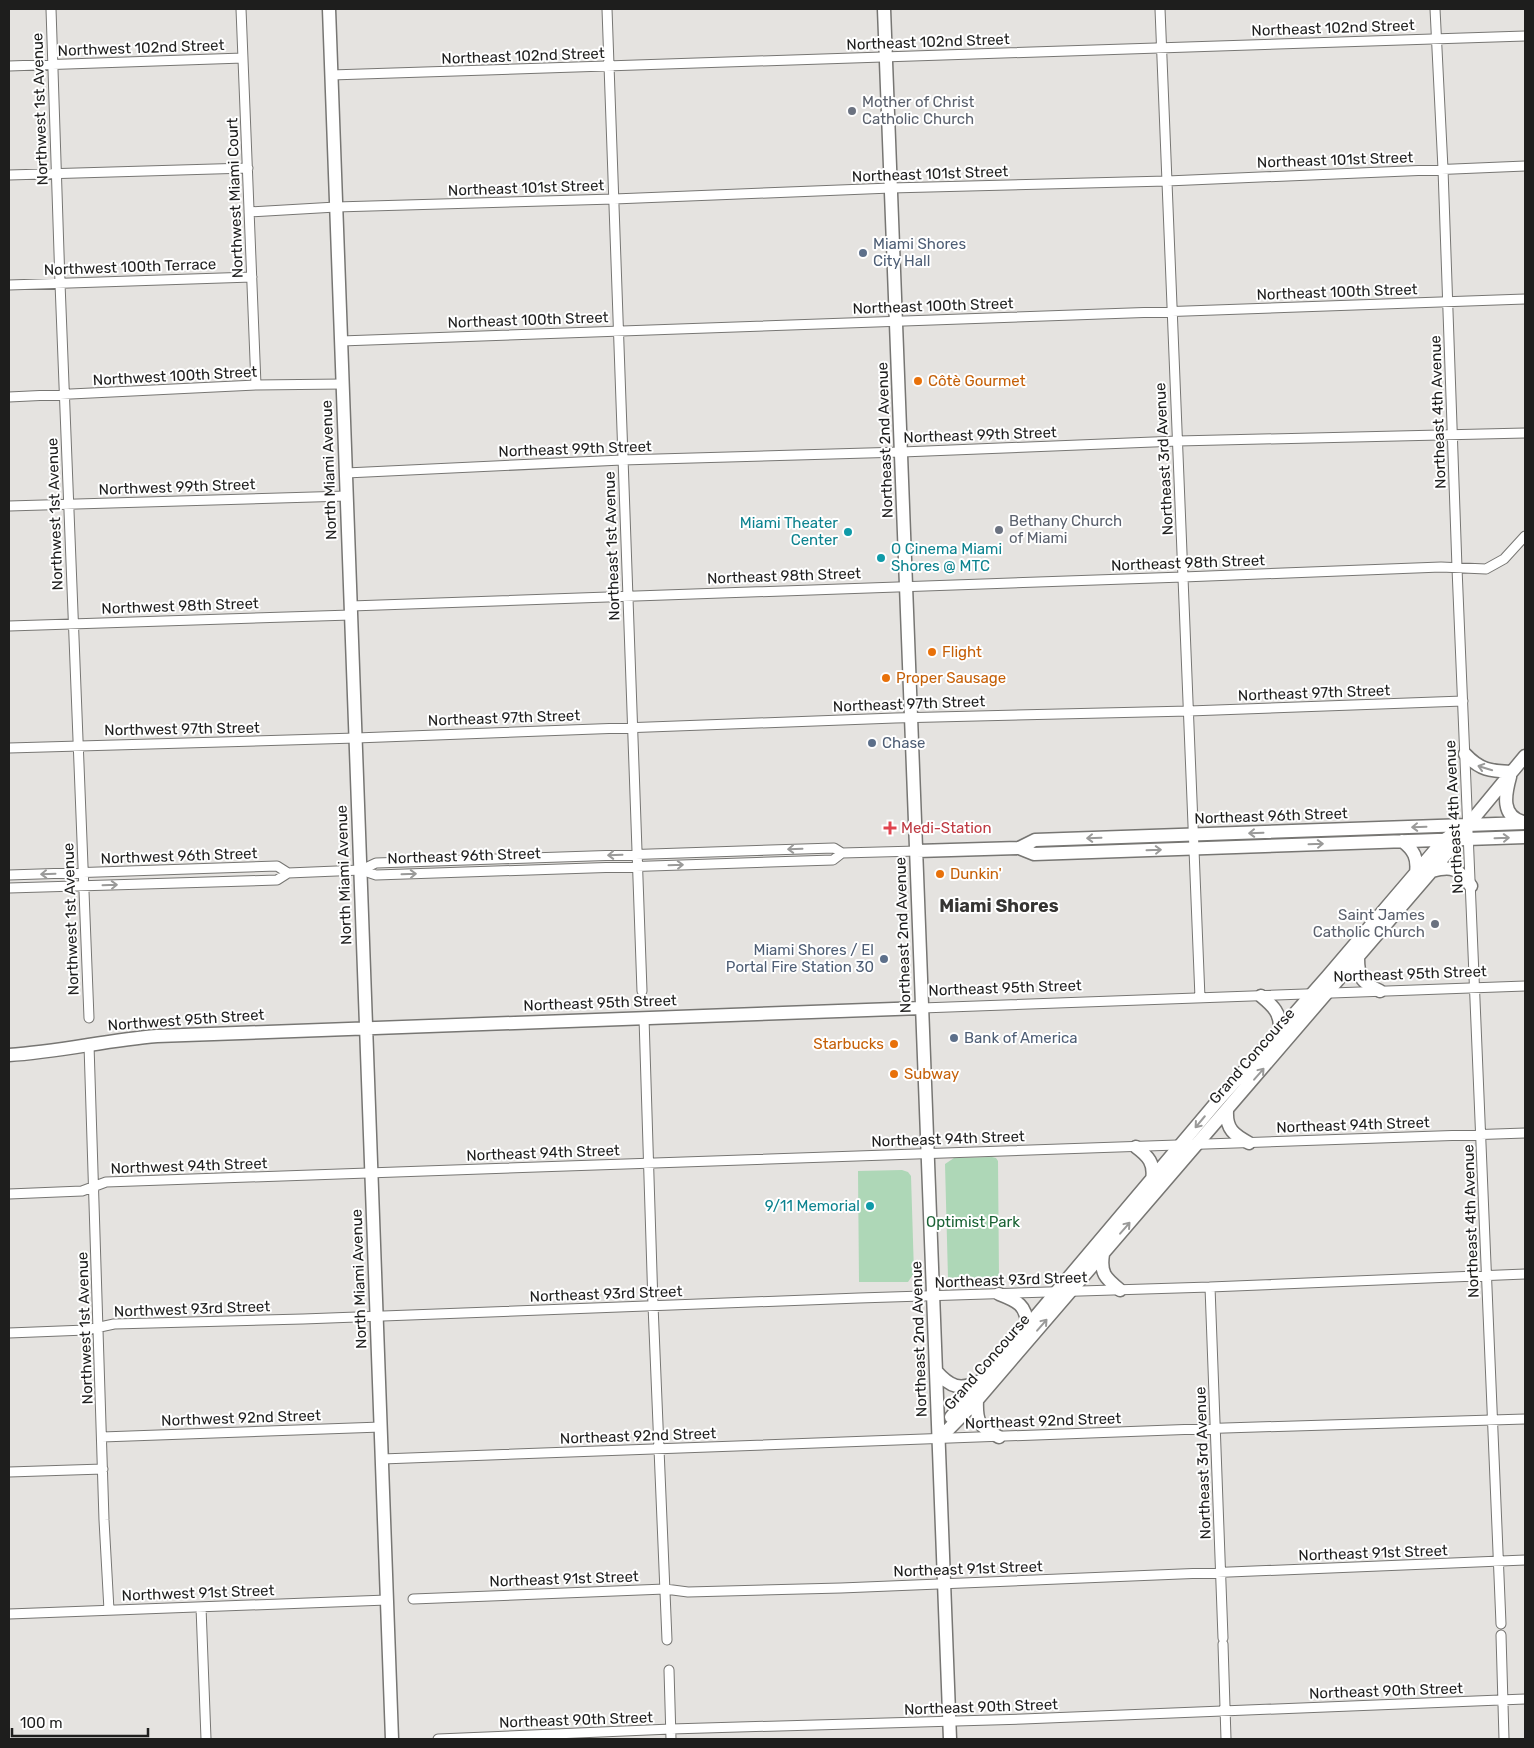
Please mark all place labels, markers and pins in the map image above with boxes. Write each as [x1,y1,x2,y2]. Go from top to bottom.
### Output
place label: Mother of Christ Catholic Church [862,93,975,128]
marker: Mother of Christ Catholic Church [846,105,858,117]
place label: Miami Shores City Hall [873,235,966,270]
marker: Miami Shores City Hall [857,247,869,259]
place label: Côtè Gourmet [928,372,1026,390]
marker: Côtè Gourmet [912,375,924,387]
place label: Bethany Church of Miami [1009,512,1122,547]
place label: Miami Theater Center [740,514,838,549]
marker: Bethany Church of Miami [993,524,1005,536]
marker: Miami Theater Center [842,526,854,538]
place label: O Cinema Miami Shores @ MTC [891,540,1002,575]
marker: O Cinema Miami Shores @ MTC [875,552,887,564]
place label: Flight [942,643,982,661]
marker: Flight [926,646,938,658]
place label: Proper Sausage [896,669,1006,687]
marker: Proper Sausage [880,672,892,684]
place label: Chase [882,734,925,752]
marker: Chase [866,737,878,749]
place label: Medi-Station [901,819,991,837]
marker: Medi-Station [883,821,897,835]
place label: Dunkin' [950,865,1002,883]
marker: Dunkin' [934,868,946,880]
place label: Saint James Catholic Church [1313,906,1425,941]
marker: Saint James Catholic Church [1429,918,1441,930]
place label: Miami Shores / El Portal Fire Station 30 [726,941,874,976]
marker: Miami Shores / El Portal Fire Station 30 [878,953,890,965]
place label: Bank of America [964,1029,1078,1047]
marker: Bank of America [948,1032,960,1044]
place label: Starbucks [813,1035,884,1053]
marker: Starbucks [888,1038,900,1050]
place label: Subway [904,1065,959,1083]
marker: Subway [888,1068,900,1080]
place label: 9/11 Memorial [765,1197,860,1215]
marker: 9/11 Memorial [864,1200,876,1212]

